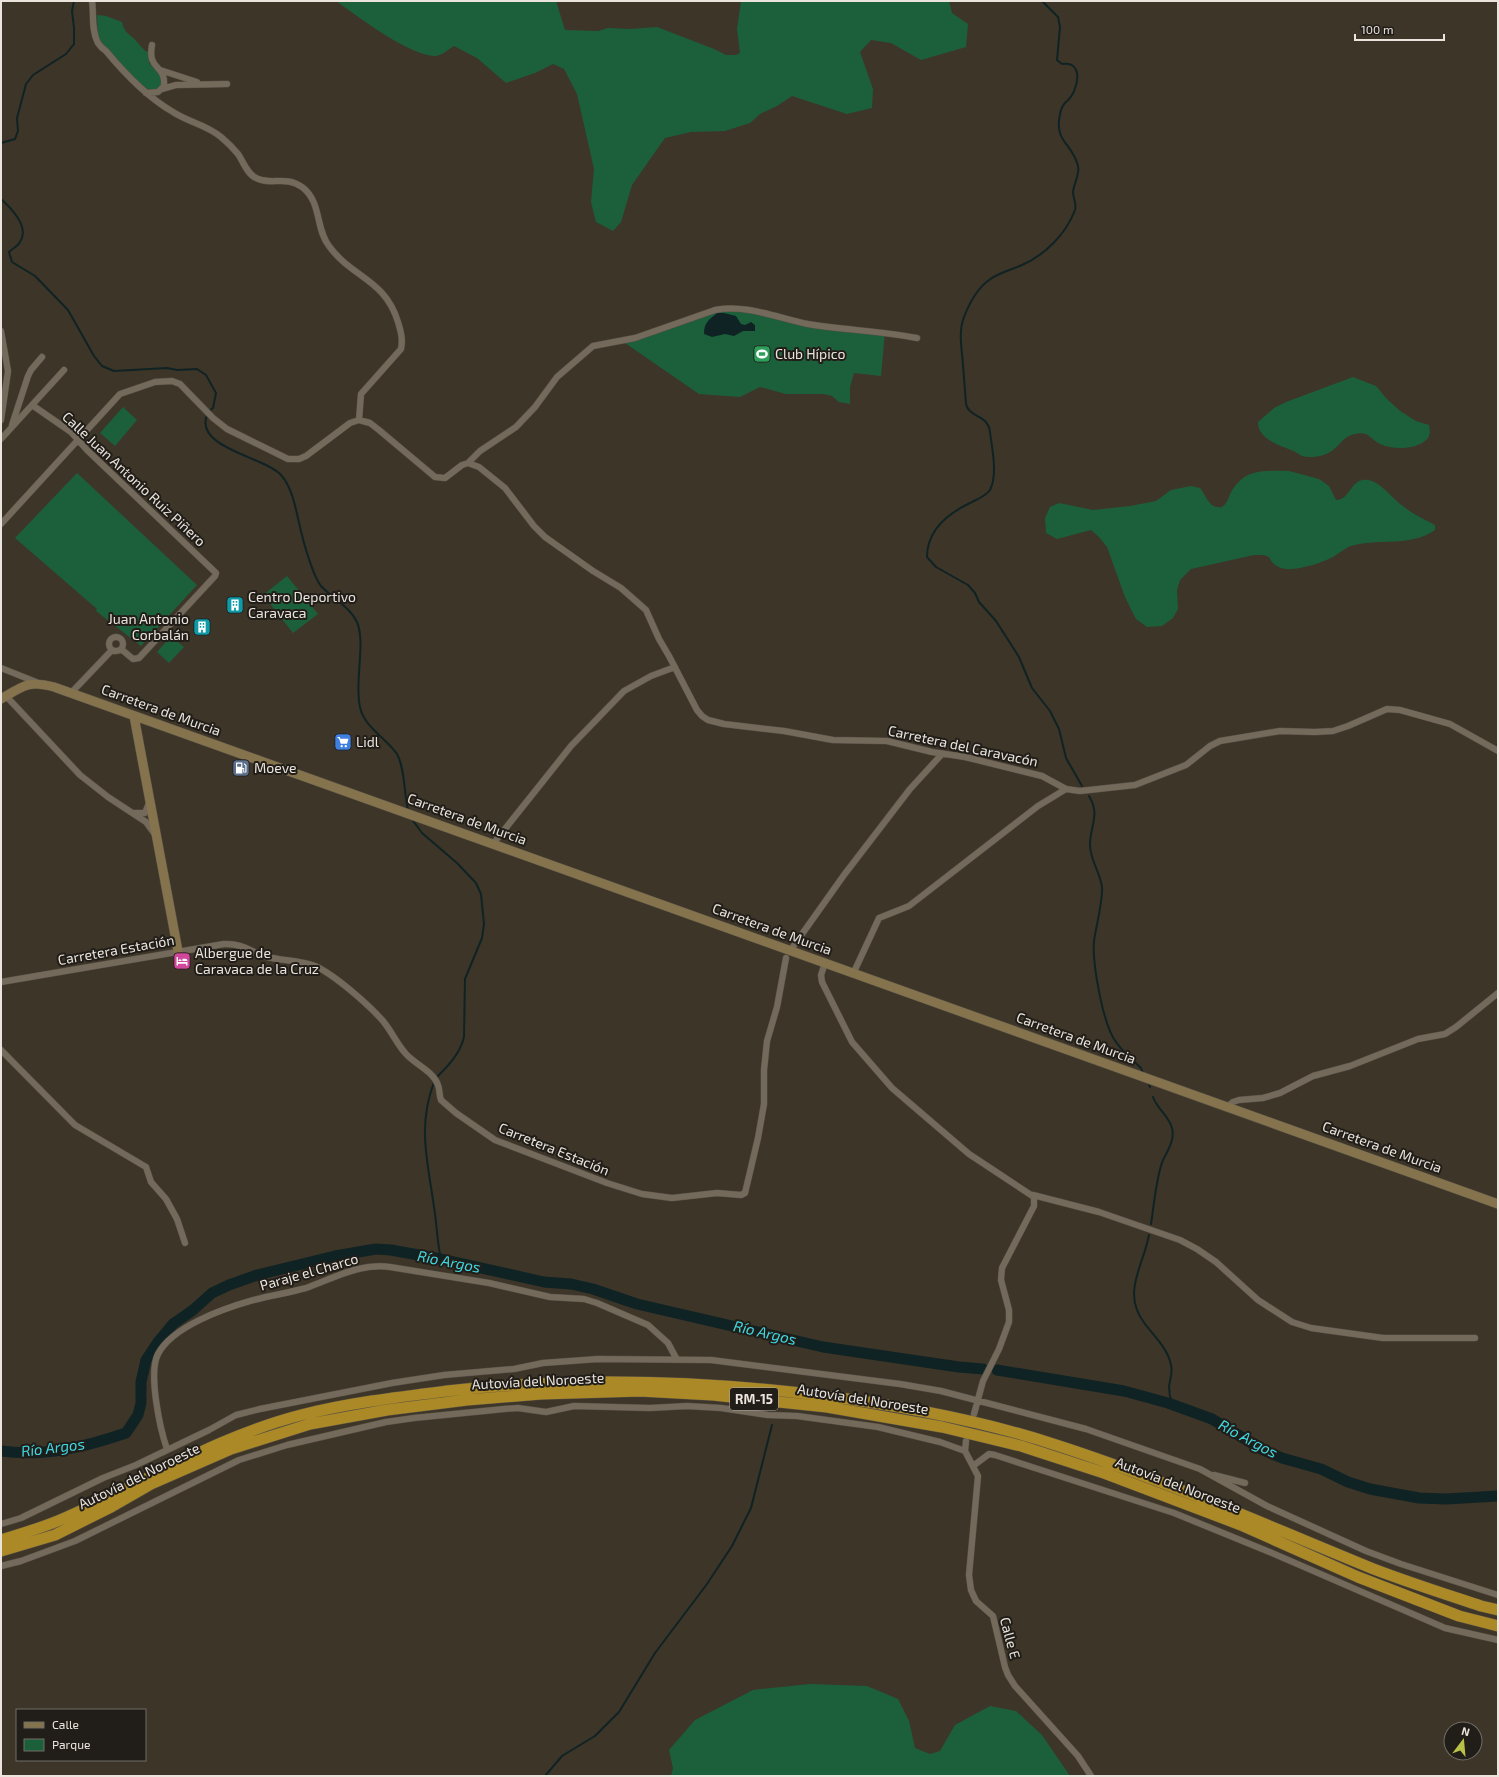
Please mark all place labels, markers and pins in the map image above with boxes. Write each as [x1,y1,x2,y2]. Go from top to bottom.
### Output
sports icon: Club Hípico [752,344,772,364]
place label: Club Hípico [775,345,845,362]
place label: Centro Deportivo Caravaca [248,588,356,621]
building icon: Centro Deportivo Caravaca [225,595,245,615]
place label: Juan Antonio Corbalán [108,610,189,643]
building icon: Juan Antonio Corbalán [192,617,212,637]
supermarket icon: Lidl [333,732,353,752]
place label: Lidl [356,733,380,750]
fuel station icon: Moeve [231,758,251,778]
place label: Moeve [254,759,297,776]
place label: Albergue de Caravaca de la Cruz [195,944,319,977]
hotel icon: Albergue de Caravaca de la Cruz [172,951,192,971]

